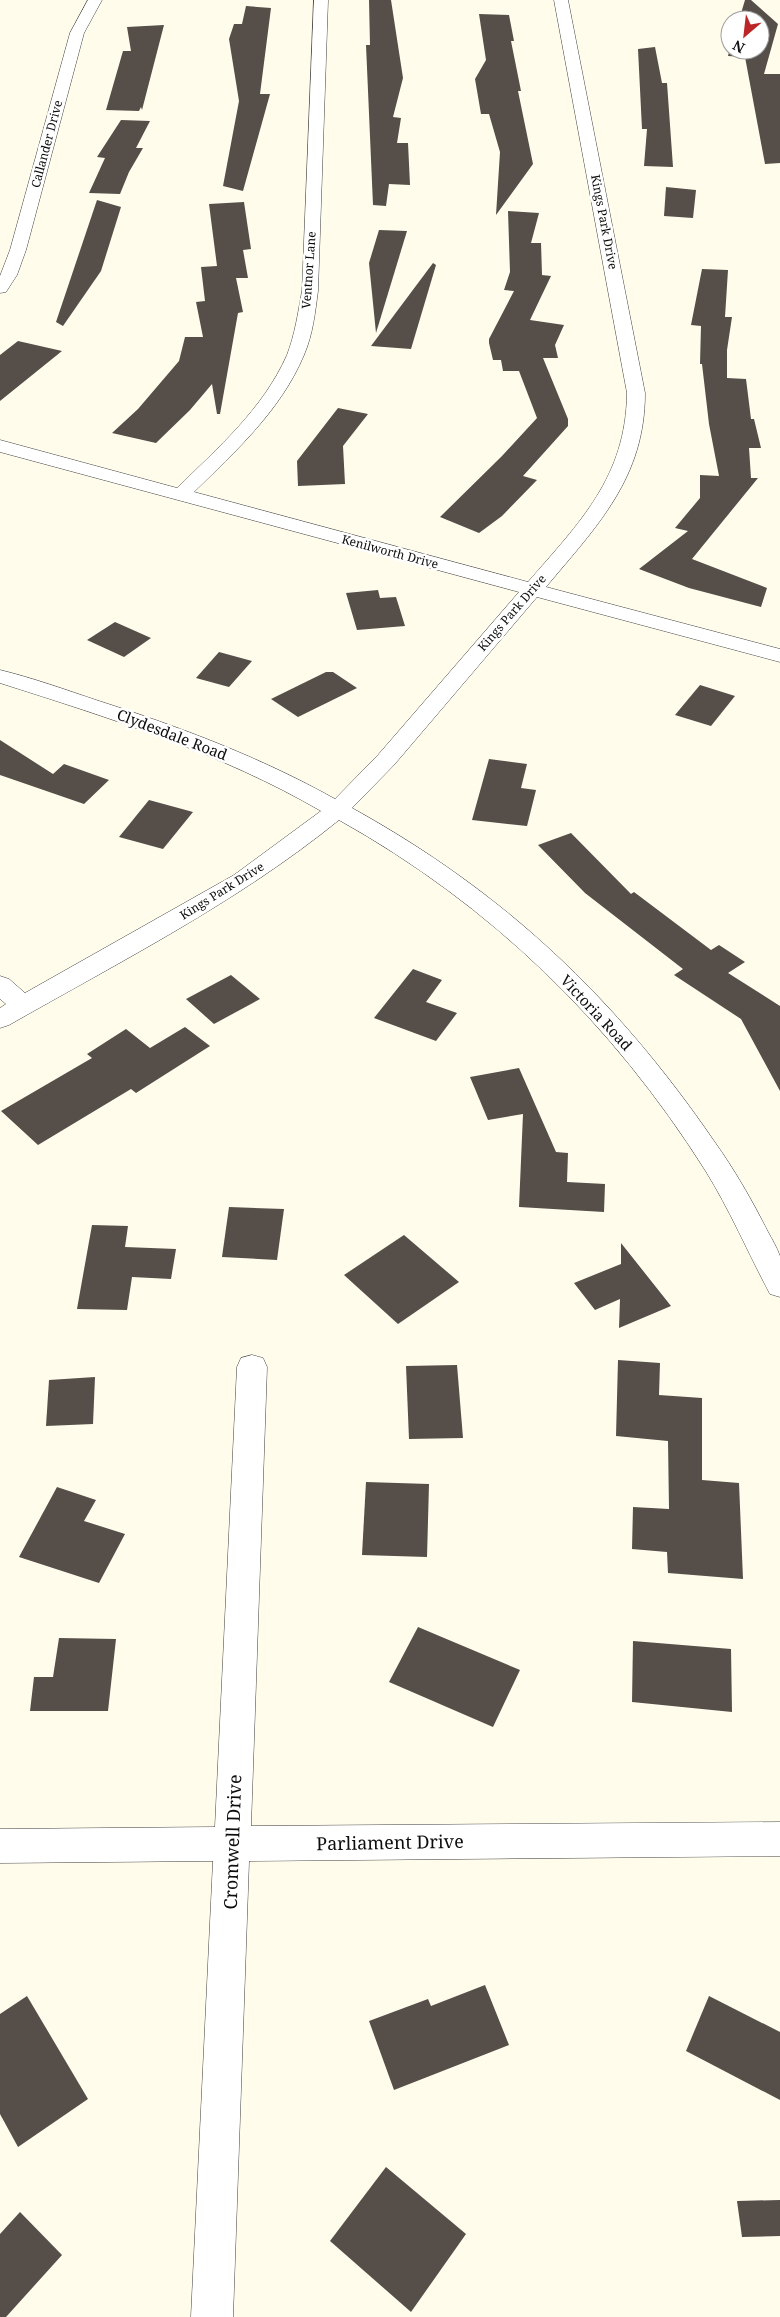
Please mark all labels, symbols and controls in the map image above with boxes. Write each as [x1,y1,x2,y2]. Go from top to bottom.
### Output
north arrow [720,10,770,60]
text: N [729,36,748,58]
street label: Callander Drive [27,98,66,190]
street label: Kings Park Drive [587,173,622,271]
street label: Ventnor Lane [297,231,320,309]
street label: Kenilworth Drive [340,530,440,573]
street label: Kings Park Drive [474,571,550,655]
street label: Clydesdale Road [114,704,230,764]
street label: Kings Park Drive [176,858,267,923]
street label: Victoria Road [556,970,637,1054]
street label: Cromwell Drive [218,1774,246,1910]
street label: Parliament Drive [316,1829,464,1855]

